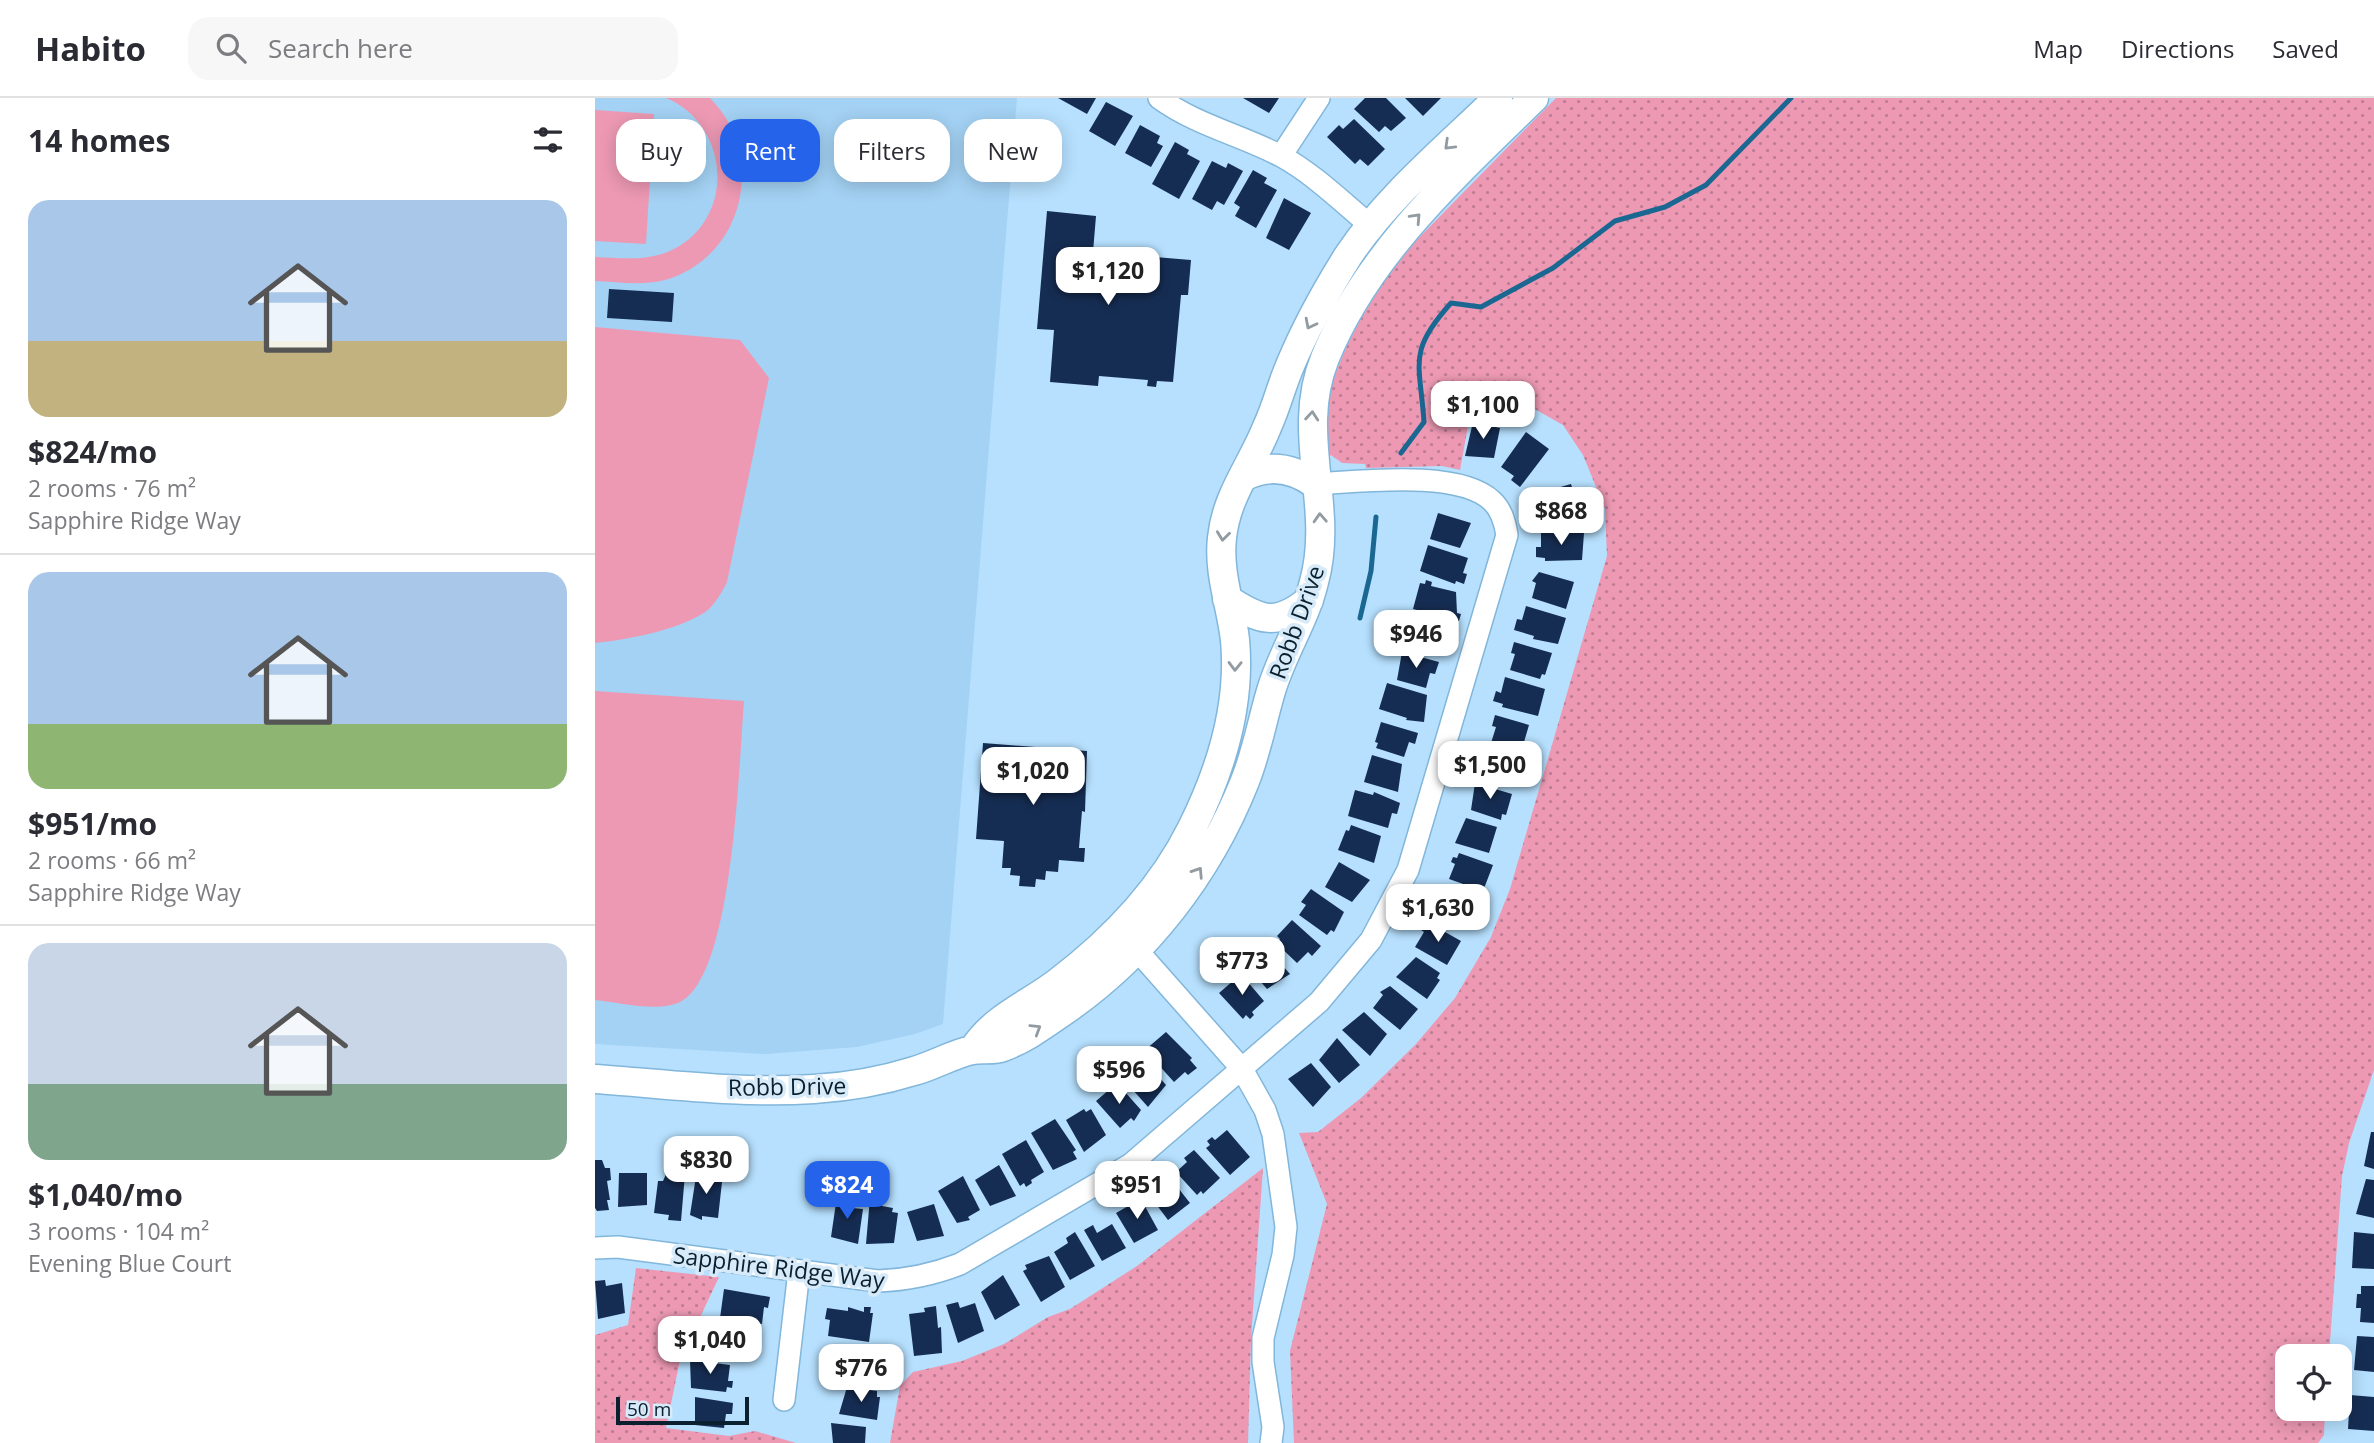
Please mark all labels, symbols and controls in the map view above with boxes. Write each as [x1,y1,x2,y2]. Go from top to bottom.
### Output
search box [188,17,678,80]
text: Habito [35,26,146,71]
icon: search [212,29,250,67]
text: Search here [268,30,413,66]
text: Map [2033,32,2083,65]
text: Directions [2121,32,2234,65]
text: Saved [2272,32,2339,65]
chip: Buy [616,119,706,182]
chip: Rent [720,119,820,182]
chip: Filters [834,119,950,182]
chip: New [964,119,1062,182]
text: 14 homes [28,120,171,161]
icon: filters [529,121,567,159]
one-way arrow [1444,137,1457,150]
one-way arrow [1408,213,1420,226]
icon: home [235,245,361,371]
pin: $1,120 [1051,248,1165,307]
text: $1,120 [1072,254,1144,286]
one-way arrow [1305,317,1319,329]
pin: $1,100 [1426,382,1540,441]
text: $1,100 [1447,388,1519,420]
one-way arrow [1304,410,1319,421]
text: $824/mo [28,431,157,472]
text: 2 rooms · 76 m² [28,472,196,504]
pin: $868 [1520,488,1602,547]
text: $868 [1535,494,1587,526]
text: Sapphire Ridge Way [28,504,241,536]
one-way arrow [1313,512,1328,523]
one-way arrow [1215,531,1230,542]
street label: Robb Drive [1261,561,1331,683]
pin: $946 [1375,610,1457,670]
icon: home [235,617,361,743]
text: $946 [1390,617,1442,649]
one-way arrow [1228,661,1243,672]
pin: $1,500 [1433,742,1547,801]
pin: $1,020 [976,748,1090,807]
text: $1,500 [1454,748,1526,780]
text: $1,020 [997,754,1069,786]
text: $951/mo [28,803,157,844]
text: 2 rooms · 66 m² [28,844,196,876]
one-way arrow [1190,867,1203,880]
text: Sapphire Ridge Way [28,876,241,908]
pin: $1,630 [1381,884,1495,944]
text: $1,630 [1402,891,1474,923]
pin: $773 [1201,937,1283,997]
text: $773 [1216,944,1268,976]
icon: home [235,988,361,1114]
one-way arrow [1029,1025,1042,1038]
pin: $596 [1078,1046,1160,1106]
text: $596 [1093,1053,1145,1085]
street label: Robb Drive [728,1069,846,1103]
pin: $830 [665,1136,747,1196]
text: $830 [680,1143,732,1175]
pin: $824 [806,1162,888,1221]
pin: $951 [1096,1162,1178,1221]
text: $824 [821,1168,873,1200]
text: $951 [1111,1168,1163,1200]
text: $1,040/mo [28,1174,183,1215]
text: 3 rooms · 104 m² [28,1215,209,1247]
street label: Sapphire Ridge Way [671,1238,887,1296]
text: Evening Blue Court [28,1247,231,1279]
pin: $1,040 [653,1316,767,1376]
text: $1,040 [674,1323,746,1355]
pin: $776 [820,1344,902,1404]
map controls [2275,1344,2352,1421]
button: locate [2275,1344,2352,1421]
text: $776 [835,1351,887,1383]
scale bar [616,1394,749,1426]
text: 50 m [627,1396,671,1422]

